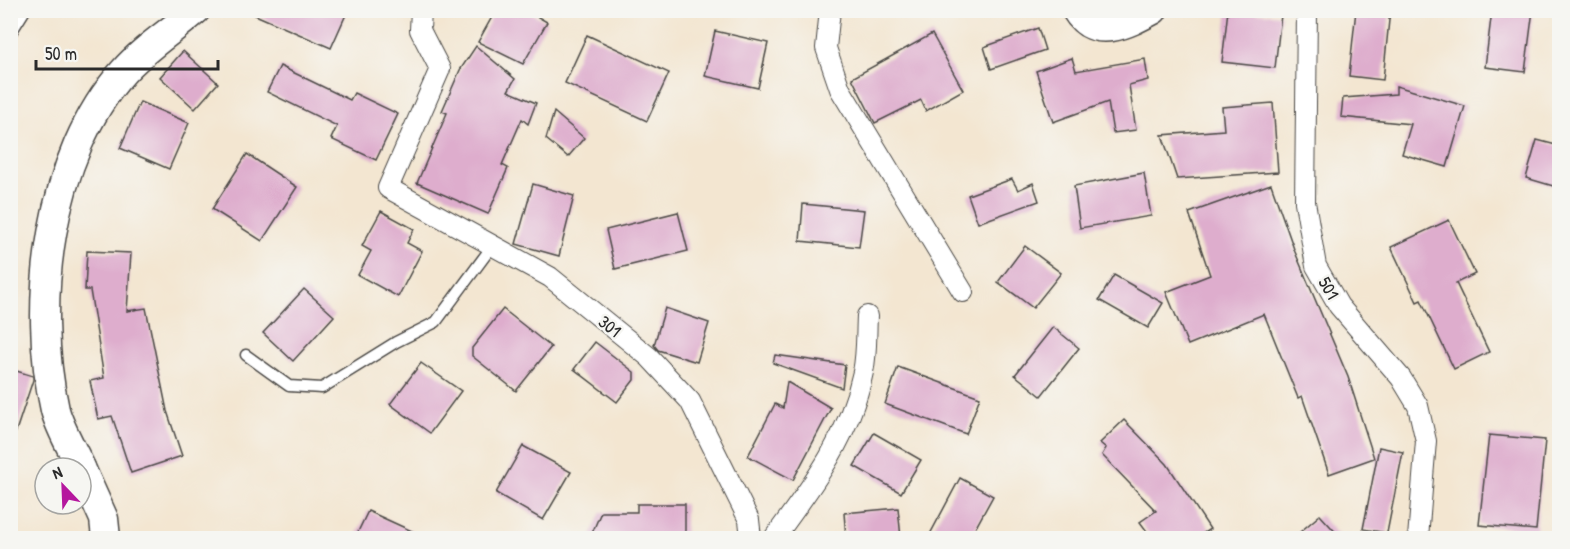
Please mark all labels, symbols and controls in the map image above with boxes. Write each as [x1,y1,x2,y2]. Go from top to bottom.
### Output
scale bar [36,33,218,71]
text: 50 m [45,41,77,66]
street label: 501 [1313,272,1345,304]
street label: 301 [593,309,627,343]
north arrow [33,456,93,516]
text: N [49,460,66,484]

